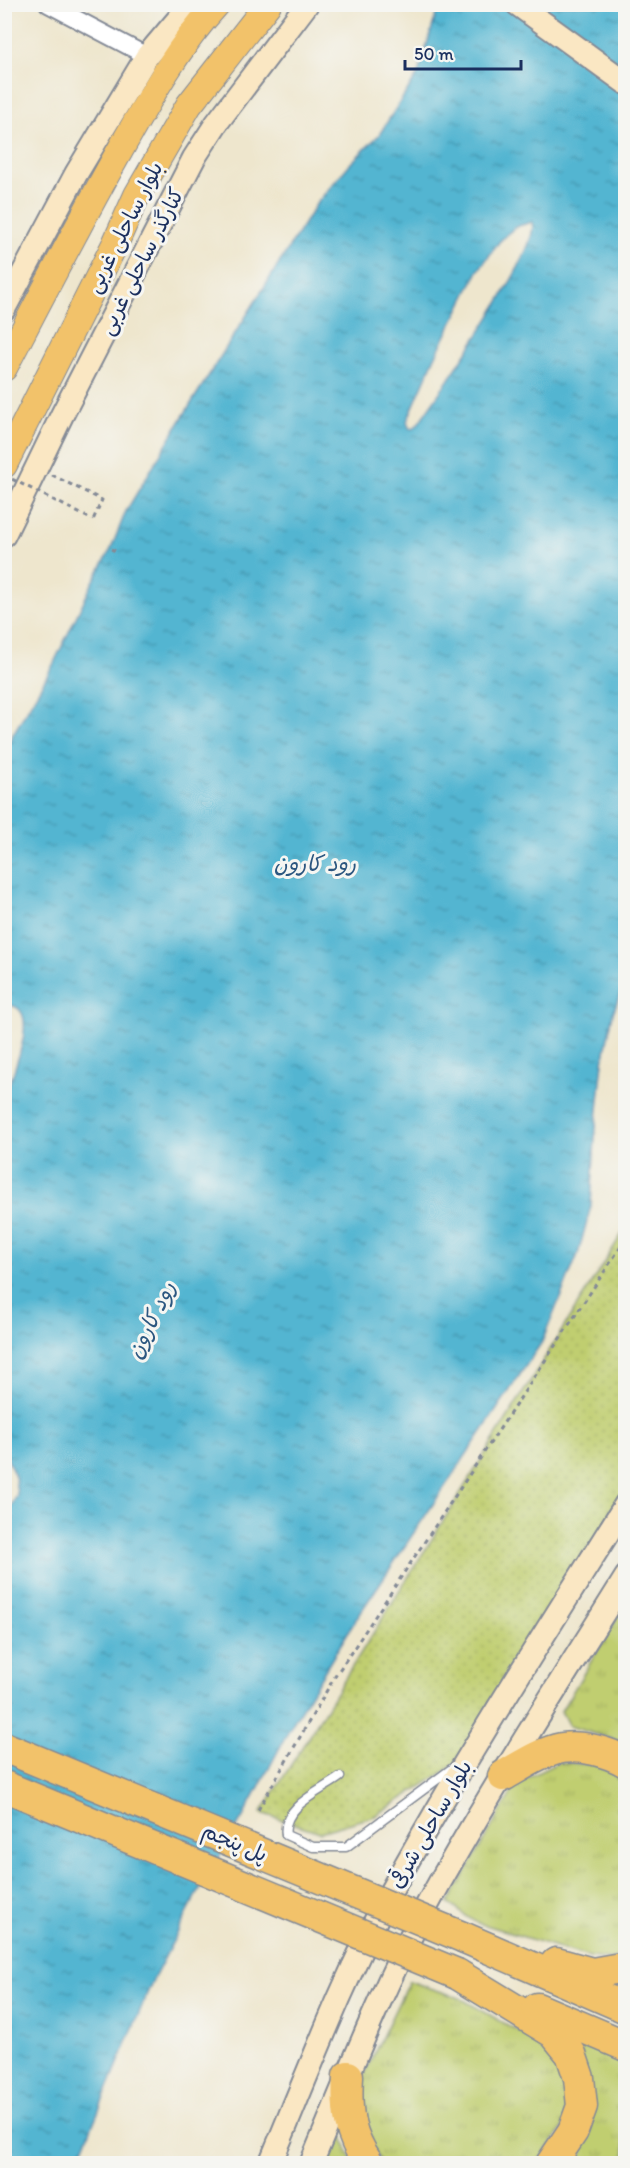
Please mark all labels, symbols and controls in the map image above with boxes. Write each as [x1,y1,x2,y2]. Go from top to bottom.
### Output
scale bar [405,33,520,71]
text: 50 m [414,43,454,65]
street label: بلوار ساحلی غربی [80,157,170,298]
street label: کنارگذر ساحلی غربی [93,183,191,340]
water label: رود کارون [274,850,356,877]
water label: رود کارون [121,1277,181,1363]
street label: بلوار ساحلی شرقی [383,1755,479,1894]
street label: پل پنجم [197,1817,271,1871]

